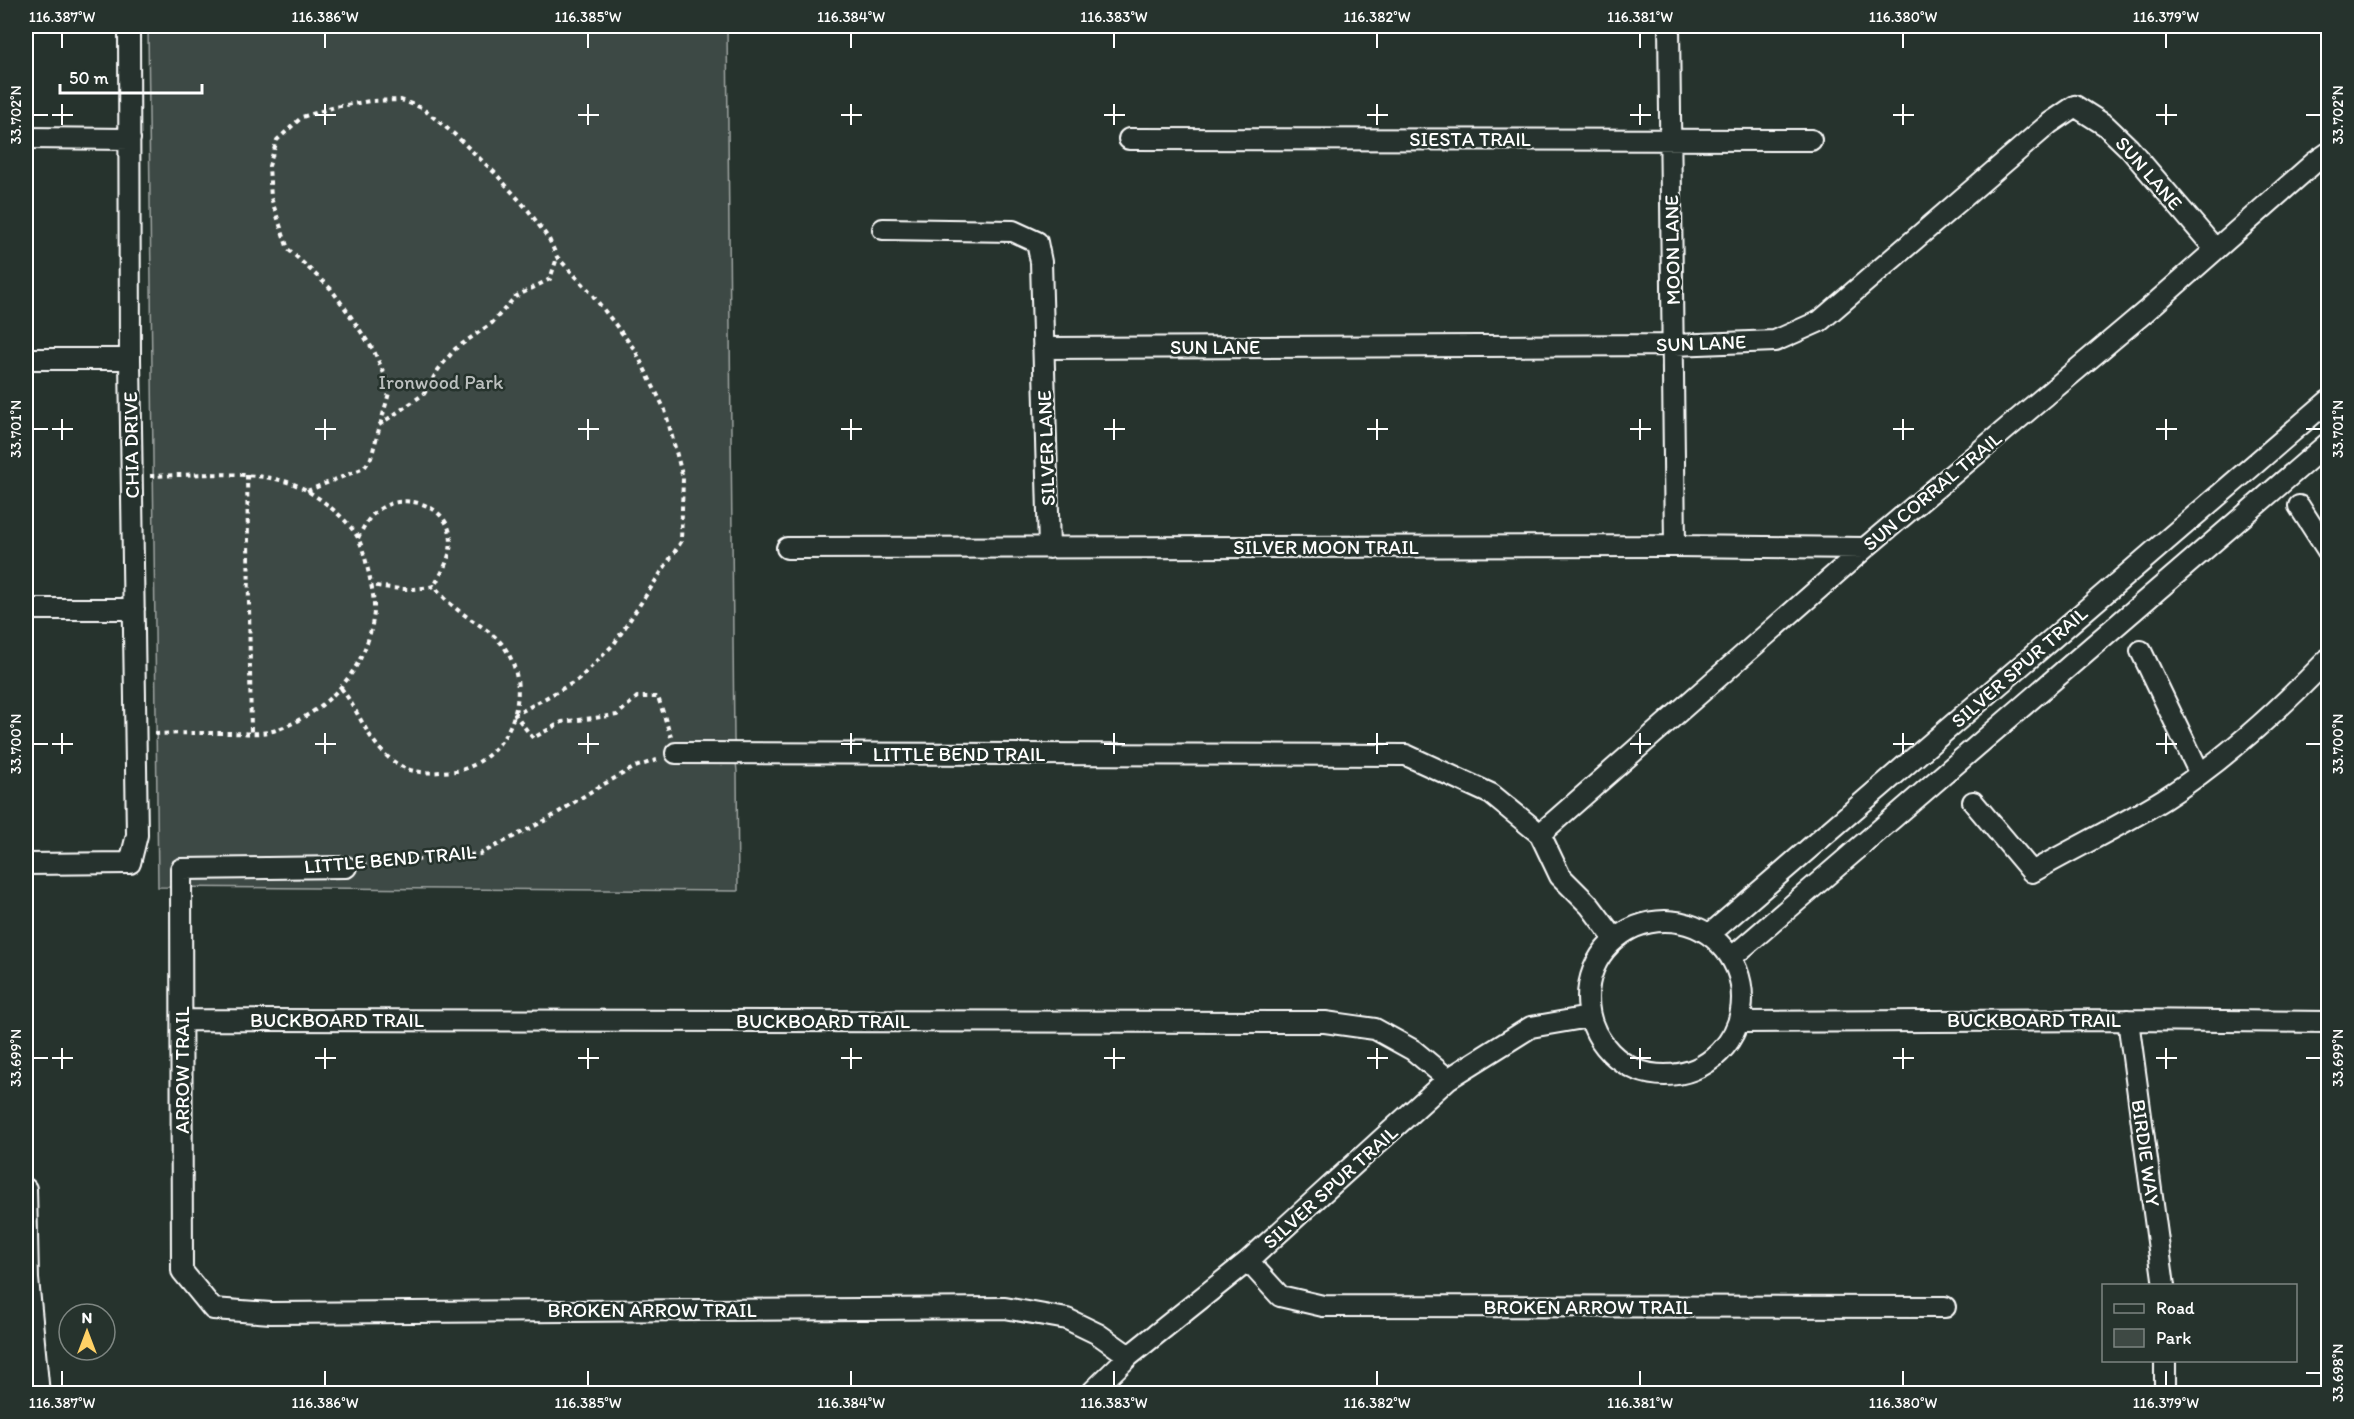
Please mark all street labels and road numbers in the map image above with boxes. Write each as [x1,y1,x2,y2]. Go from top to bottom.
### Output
street label: SIESTA TRAIL [1409,127,1531,151]
street label: SUN LANE [2110,131,2188,215]
street label: MOON LANE [1659,195,1685,305]
street label: SUN LANE [1656,329,1746,357]
street label: SUN LANE [1170,335,1260,359]
street label: SILVER LANE [1032,390,1060,506]
street label: CHIA DRIVE [118,391,144,499]
street label: SUN CORRAL TRAIL [1858,426,2006,556]
street label: SILVER MOON TRAIL [1233,535,1419,559]
street label: SILVER SPUR TRAIL [1946,601,2092,733]
street label: LITTLE BEND TRAIL [873,742,1045,766]
street label: LITTLE BEND TRAIL [303,840,477,878]
street label: ARROW TRAIL [170,1006,194,1134]
street label: BUCKBOARD TRAIL [250,1008,424,1032]
street label: BUCKBOARD TRAIL [1947,1008,2121,1032]
street label: BUCKBOARD TRAIL [736,1009,910,1033]
street label: BIRDIE WAY [2127,1098,2165,1209]
street label: SILVER SPUR TRAIL [1258,1120,1402,1254]
street label: BROKEN ARROW TRAIL [1483,1295,1693,1319]
street label: BROKEN ARROW TRAIL [547,1298,757,1322]

